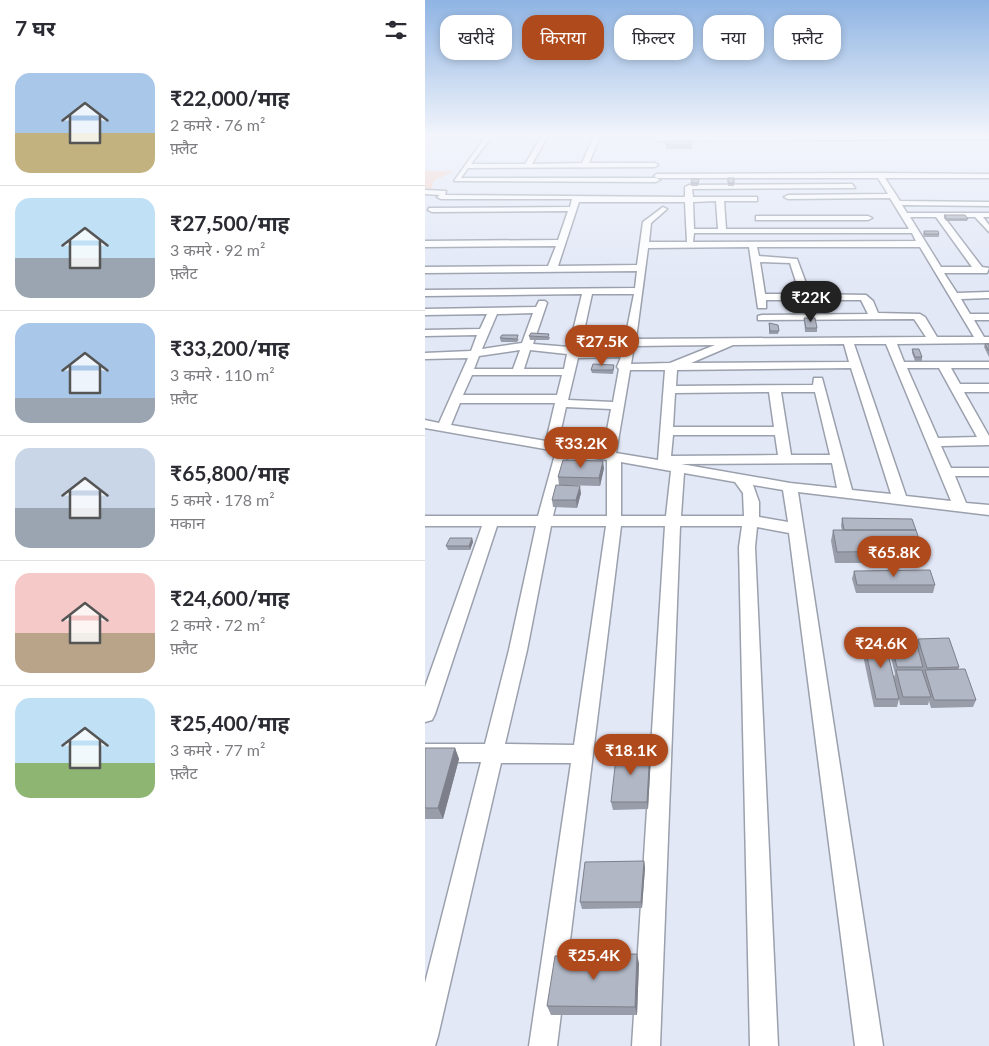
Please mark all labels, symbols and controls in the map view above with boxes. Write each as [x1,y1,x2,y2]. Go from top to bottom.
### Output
text: 7 घर [15,15,55,40]
chip: खरीदें [440,15,512,60]
chip: किराया [522,15,604,60]
chip: फ़िल्टर [614,15,693,60]
chip: नया [703,15,764,60]
chip: फ़्लैट [774,15,841,60]
icon: filters [382,16,410,44]
text: ₹22,000/माह [170,85,290,110]
icon: home [55,93,115,153]
text: 2 कमरे · 76 m² [170,115,265,134]
text: फ़्लैट [170,138,198,157]
text: ₹27,500/माह [170,210,290,235]
icon: home [55,218,115,278]
text: 3 कमरे · 92 m² [170,240,265,259]
text: फ़्लैट [170,263,198,282]
pin: ₹22K [781,280,841,323]
text: ₹22K [792,287,830,306]
pin: ₹27.5K [561,324,643,367]
text: ₹27.5K [576,331,628,350]
text: ₹33,200/माह [170,335,290,360]
icon: home [55,343,115,403]
text: 3 कमरे · 110 m² [170,365,275,384]
text: फ़्लैट [170,388,198,407]
pin: ₹33.2K [540,426,622,469]
text: ₹33.2K [555,433,607,452]
text: ₹65,800/माह [170,460,290,485]
icon: home [55,468,115,528]
text: 5 कमरे · 178 m² [170,490,275,509]
text: मकान [170,513,205,532]
pin: ₹65.8K [853,536,935,578]
text: ₹65.8K [868,542,920,561]
text: ₹24,600/माह [170,585,290,610]
icon: home [55,593,115,653]
text: 2 कमरे · 72 m² [170,615,265,634]
pin: ₹24.6K [840,626,922,669]
text: ₹24.6K [855,633,907,652]
text: फ़्लैट [170,638,198,657]
text: ₹25,400/माह [170,710,290,735]
icon: home [55,718,115,778]
pin: ₹18.1K [590,734,672,776]
text: 3 कमरे · 77 m² [170,740,265,759]
text: ₹18.1K [605,740,657,759]
text: फ़्लैट [170,763,198,782]
pin: ₹25.4K [553,938,635,981]
text: ₹25.4K [568,945,620,964]

